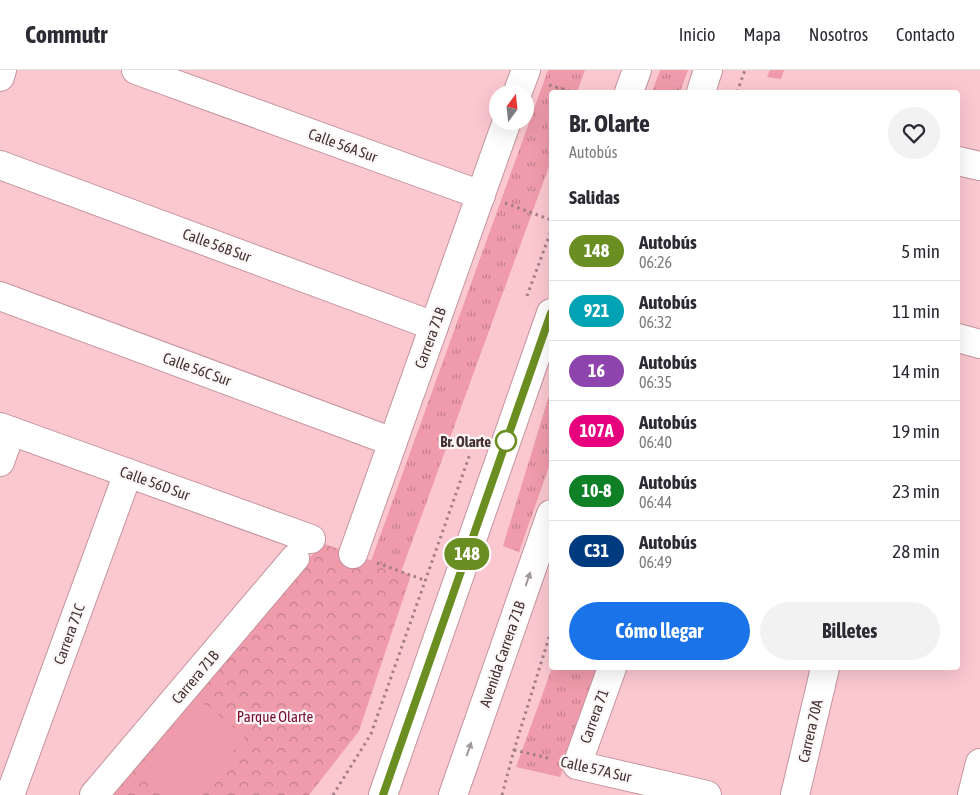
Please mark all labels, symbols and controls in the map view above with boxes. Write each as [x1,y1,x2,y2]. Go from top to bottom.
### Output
text: Commutr [25,21,107,48]
text: Inicio [679,24,715,45]
text: Mapa [743,24,781,45]
text: Nosotros [809,24,868,45]
text: Contacto [896,24,955,45]
north arrow [489,85,534,130]
map controls [489,85,534,130]
button: heart [888,107,940,159]
text: Br. Olarte [569,110,650,137]
street label: Calle 56A Sur [306,125,380,165]
text: Autobús [569,143,618,161]
text: Salidas [569,186,620,208]
street label: Calle 56B Sur [180,225,254,265]
text: Autobús [639,231,697,253]
text: 148 [584,240,609,261]
text: 5 min [901,240,940,262]
text: 06:26 [639,253,672,271]
text: Autobús [639,291,697,313]
text: 921 [584,300,609,321]
text: 11 min [892,300,940,322]
street label: Carrera 71B [411,305,449,371]
text: 06:32 [639,313,672,331]
street label: Calle 56C Sur [161,349,234,389]
text: Autobús [639,351,697,373]
text: 16 [588,360,605,381]
text: 14 min [892,360,940,382]
text: 06:35 [639,373,672,391]
text: Autobús [639,411,697,433]
text: 107A [579,420,614,441]
text: 19 min [892,420,940,442]
marker: Br. Olarte [495,430,517,452]
place label: Br. Olarte [440,433,491,450]
text: 06:40 [639,433,672,451]
street label: Calle 56D Sur [118,463,193,504]
text: Autobús [639,471,697,493]
text: 10-8 [582,480,611,501]
text: 23 min [892,480,940,502]
text: 06:44 [639,493,672,511]
text: Autobús [639,531,697,553]
line badge: 148 [438,538,496,570]
text: C31 [584,540,609,561]
text: 28 min [892,540,940,562]
text: 148 [454,543,480,564]
text: 06:49 [639,553,672,571]
one-way arrow [524,571,532,586]
street label: Avenida Carrera 71B [476,599,528,709]
street label: Carrera 71C [50,601,88,667]
button: Cómo llegar [569,602,750,660]
button: Billetes [760,602,940,660]
street label: Carrera 71B [168,647,222,707]
street label: Carrera 71 [576,686,612,746]
street label: Carrera 70A [795,697,826,764]
park label: Parque Olarte [237,708,314,725]
one-way arrow [465,741,473,756]
street label: Calle 57A Sur [559,753,633,785]

